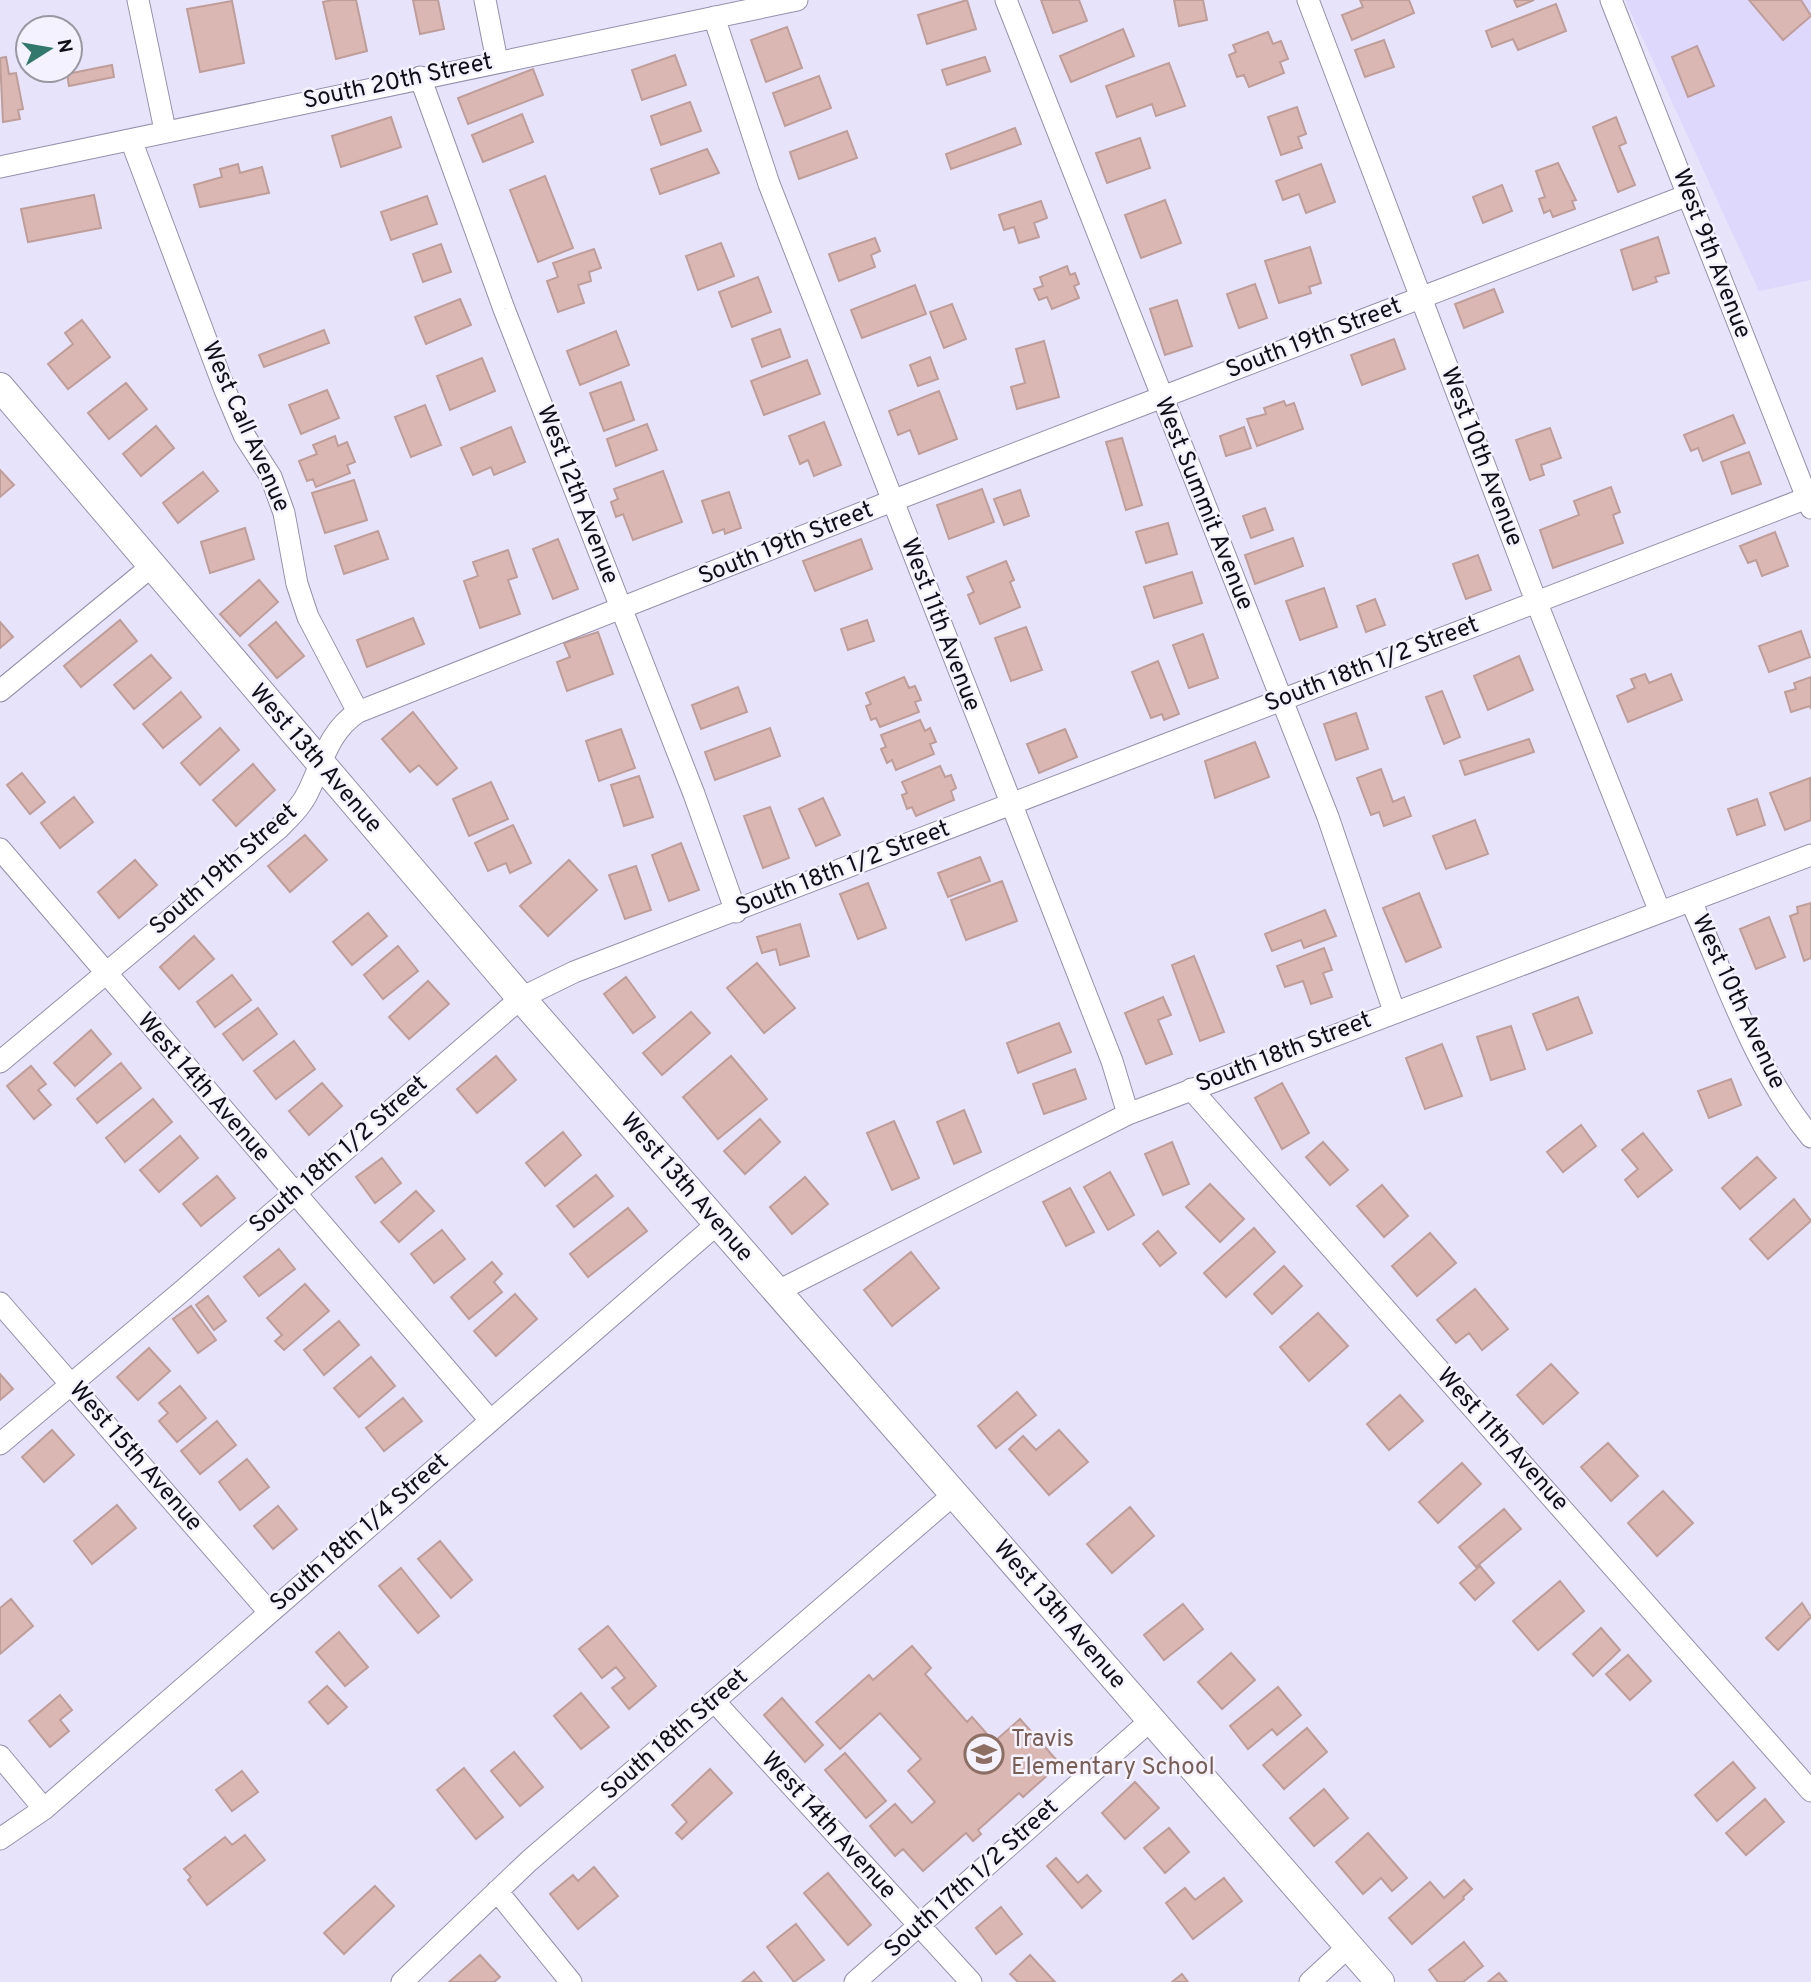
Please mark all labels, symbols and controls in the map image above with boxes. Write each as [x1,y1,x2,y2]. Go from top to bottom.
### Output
north arrow [14,14,84,84]
text: N [51,37,77,55]
street label: South 20th Street [301,47,495,117]
street label: West 9th Avenue [1665,165,1757,343]
street label: South 19th Street [1222,292,1406,386]
street label: West Call Avenue [194,337,296,517]
street label: West 10th Avenue [1433,363,1529,551]
street label: West Summit Avenue [1147,393,1259,615]
street label: West 12th Avenue [529,402,625,588]
street label: South 19th Street [694,495,878,593]
street label: West 11th Avenue [893,534,987,716]
street label: South 18th 1/2 Street [1261,610,1483,720]
street label: West 13th Avenue [242,678,388,840]
street label: South 19th Street [144,798,304,942]
street label: South 18th 1/2 Street [732,814,954,924]
street label: West 10th Avenue [1684,910,1792,1094]
street label: South 18th Street [1192,1006,1376,1100]
street label: West 14th Avenue [130,1007,276,1169]
street label: South 18th 1/2 Street [244,1069,434,1241]
street label: West 13th Avenue [613,1107,759,1269]
street label: West 11th Avenue [1430,1362,1574,1518]
street label: West 15th Avenue [62,1376,208,1538]
street label: South 18th 1/4 Street [265,1447,455,1619]
street label: West 13th Avenue [986,1534,1132,1696]
street label: South 18th Street [595,1663,755,1807]
place label: Travis Elementary School [1011,1725,1215,1783]
school or university icon: Travis Elementary School [963,1733,1005,1775]
street label: West 14th Avenue [754,1746,902,1906]
street label: South 17th 1/2 Street [879,1793,1065,1965]

